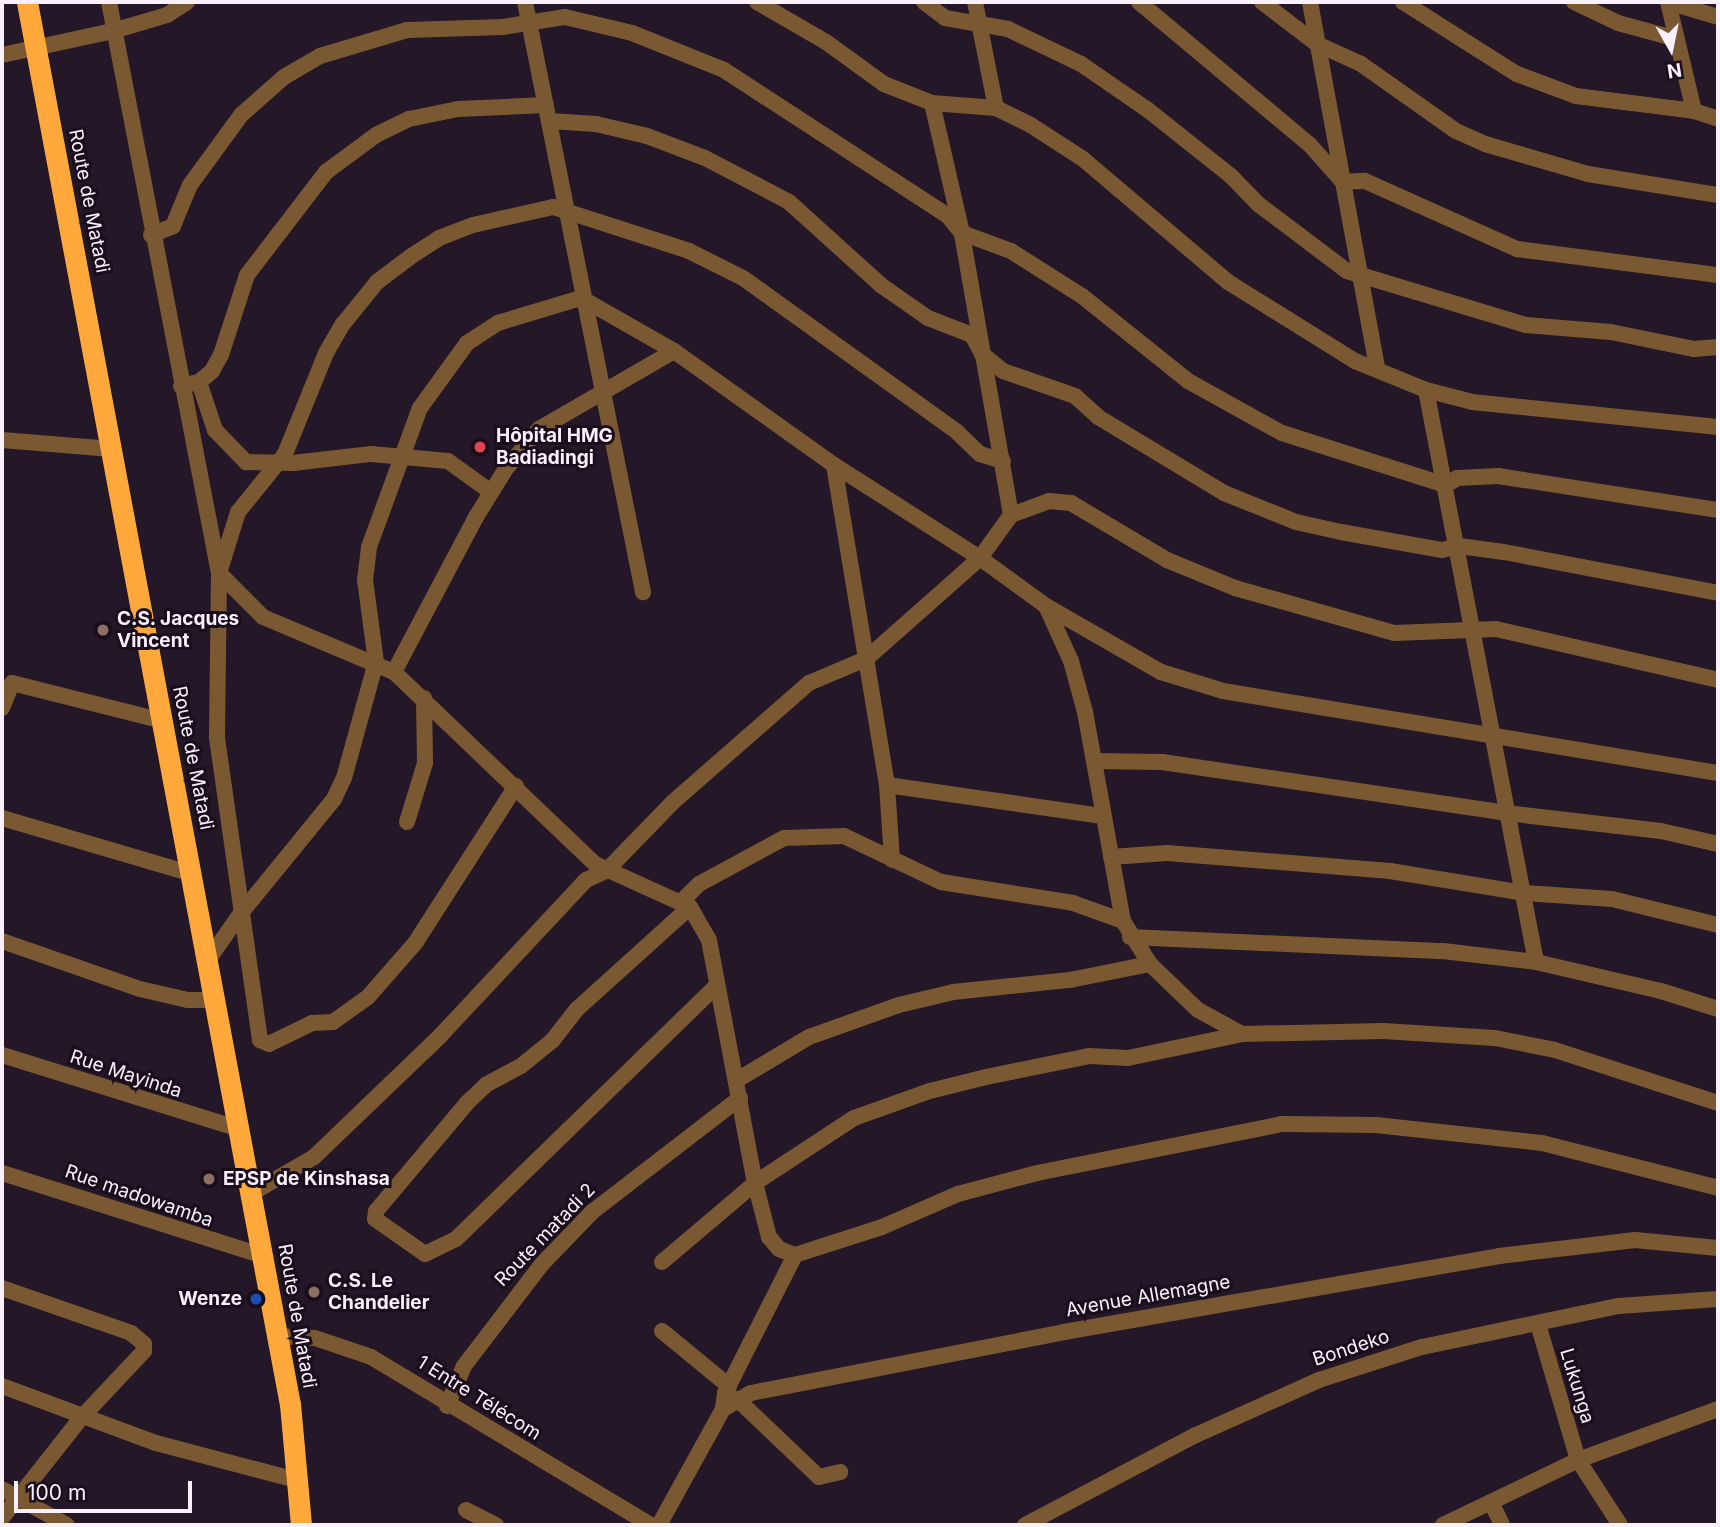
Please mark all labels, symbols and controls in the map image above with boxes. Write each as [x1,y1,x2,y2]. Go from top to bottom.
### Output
north arrow [1636,14,1706,84]
text: N [1665,58,1683,83]
street label: Route de Matadi [64,127,114,275]
place label: Hôpital HMG Badiadingi [496,425,613,469]
marker: Hôpital HMG Badiadingi [470,437,490,457]
place label: C.S. Jacques Vincent [117,608,240,652]
marker: C.S. Jacques Vincent [95,622,111,638]
street label: Route de Matadi [168,684,218,832]
street label: Rue Mayinda [67,1045,185,1103]
street label: Rue madowamba [62,1160,216,1232]
place label: EPSP de Kinshasa [223,1168,390,1190]
marker: EPSP de Kinshasa [201,1171,217,1187]
street label: Route matadi 2 [490,1179,600,1291]
street label: Route de Matadi [273,1242,321,1390]
place label: C.S. Le Chandelier [328,1270,429,1314]
street label: Avenue Allemagne [1064,1270,1232,1322]
marker: C.S. Le Chandelier [306,1284,322,1300]
place label: Wenze [178,1288,242,1310]
marker: Wenze [248,1291,264,1307]
street label: Bondeko [1310,1325,1392,1371]
street label: Lukunga [1555,1346,1599,1426]
street label: 1 Entre Télécom [413,1351,545,1445]
scale bar [18,1468,196,1512]
text: 100 m [27,1480,86,1505]

